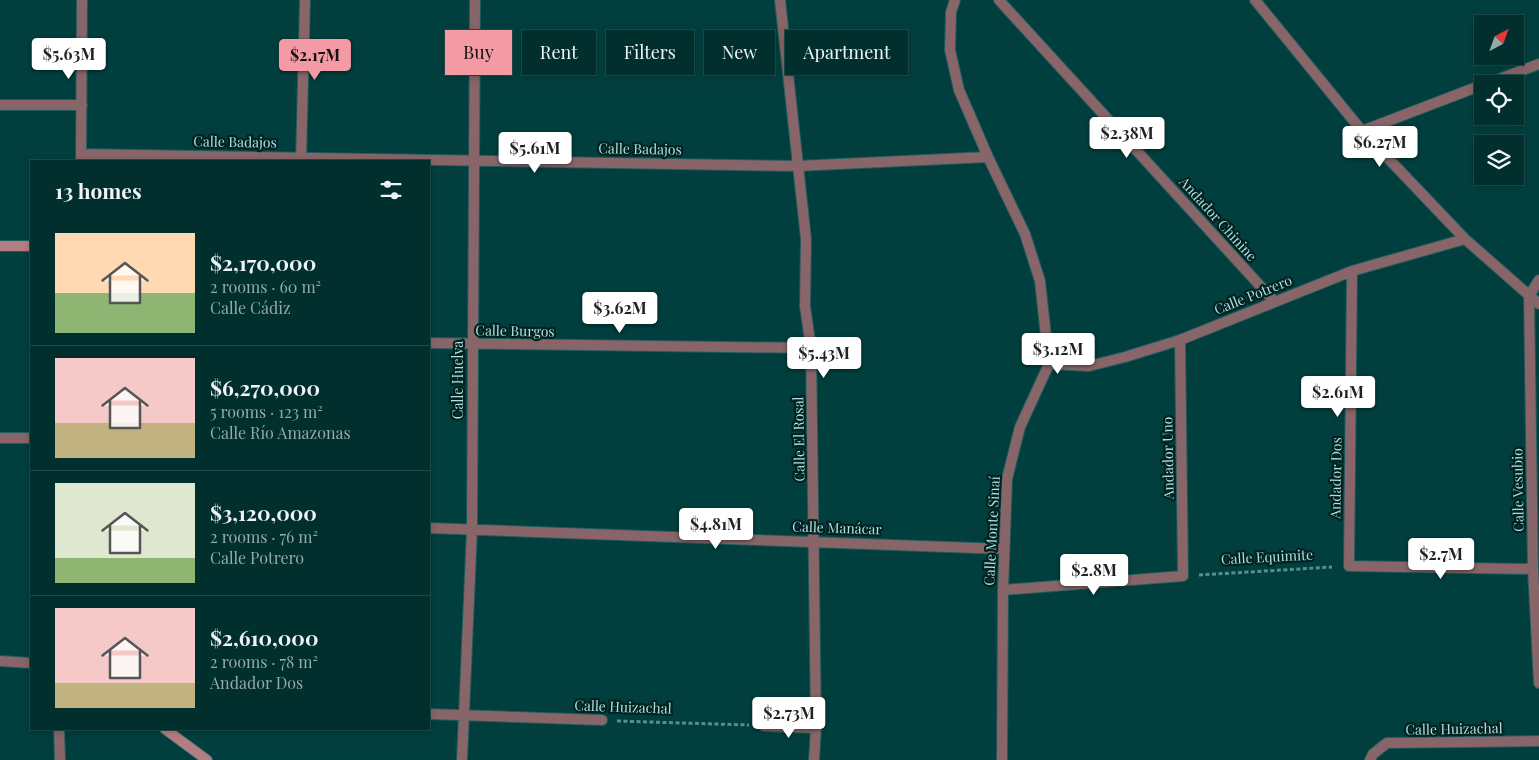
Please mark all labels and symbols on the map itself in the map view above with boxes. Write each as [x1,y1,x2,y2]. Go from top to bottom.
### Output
north arrow [1474,15,1524,65]
pin: $5.63M [28,38,110,80]
pin: $2.17M [274,38,356,81]
pin: $2.38M [1086,116,1168,159]
pin: $6.27M [1339,126,1421,168]
street label: Calle Badajos [193,131,277,152]
pin: $5.61M [494,132,576,174]
street label: Calle Badajos [598,138,682,159]
street label: Andador Chinine [1175,172,1261,265]
street label: Calle Potrero [1211,270,1295,319]
pin: $3.62M [579,292,661,334]
street label: Calle Burgos [475,320,555,341]
pin: $3.12M [1017,332,1099,375]
pin: $5.43M [783,336,865,379]
street label: Calle Huelva [448,341,467,419]
pin: $2.61M [1297,376,1379,418]
street label: Calle El Rosal [788,396,809,482]
street label: Andador Uno [1157,416,1178,501]
street label: Andador Dos [1325,437,1346,520]
street label: Calle Vesubio [1507,448,1528,532]
street label: Calle Monte Sinaí [979,476,1004,586]
pin: $4.81M [675,508,757,550]
street label: Calle Manácar [792,516,883,539]
pin: $2.7M [1406,538,1476,580]
street label: Calle Equimite [1220,545,1314,568]
pin: $2.8M [1059,554,1129,596]
street label: Calle Huizachal [574,695,672,718]
pin: $2.73M [748,696,830,739]
street label: Calle Huizachal [1405,718,1503,739]

